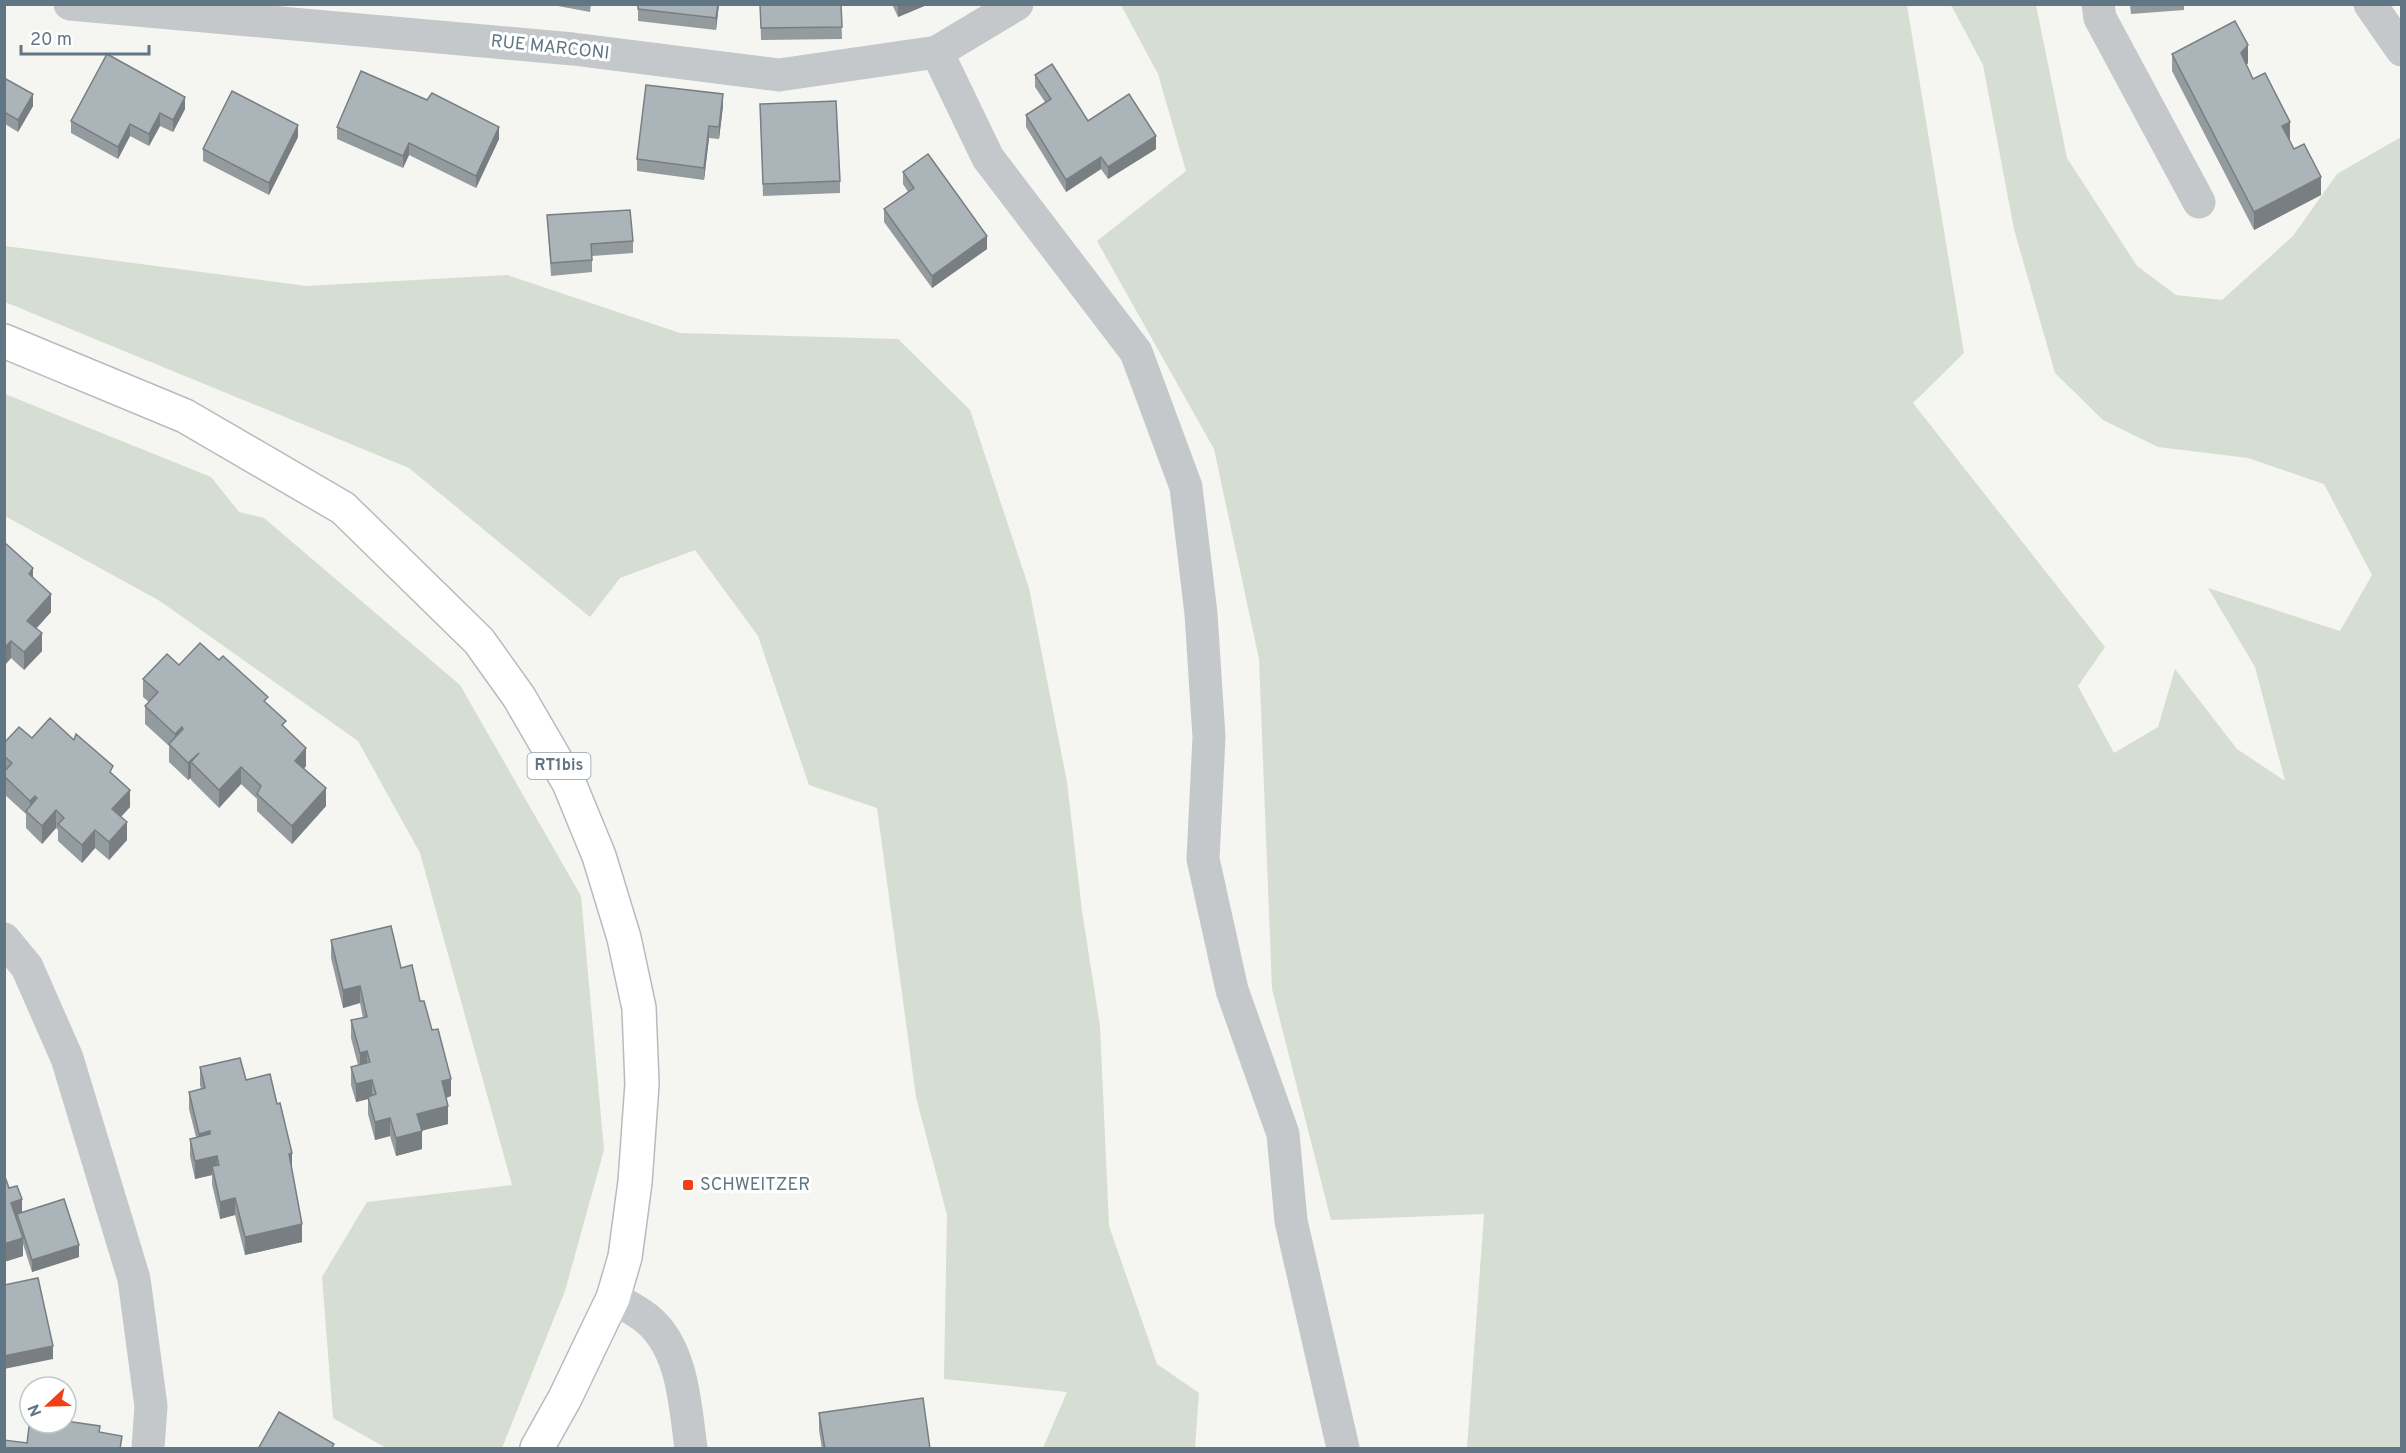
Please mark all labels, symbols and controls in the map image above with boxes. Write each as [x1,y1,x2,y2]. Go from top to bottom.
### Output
scale bar [21,18,148,56]
text: 20 m [30,29,72,52]
street label: RUE MARCONI [490,30,610,66]
road number: RT1bis [528,753,590,779]
place label: SCHWEITZER [700,1174,810,1197]
marker: SCHWEITZER [681,1178,695,1192]
north arrow [18,1375,78,1435]
text: N [25,1401,47,1419]

